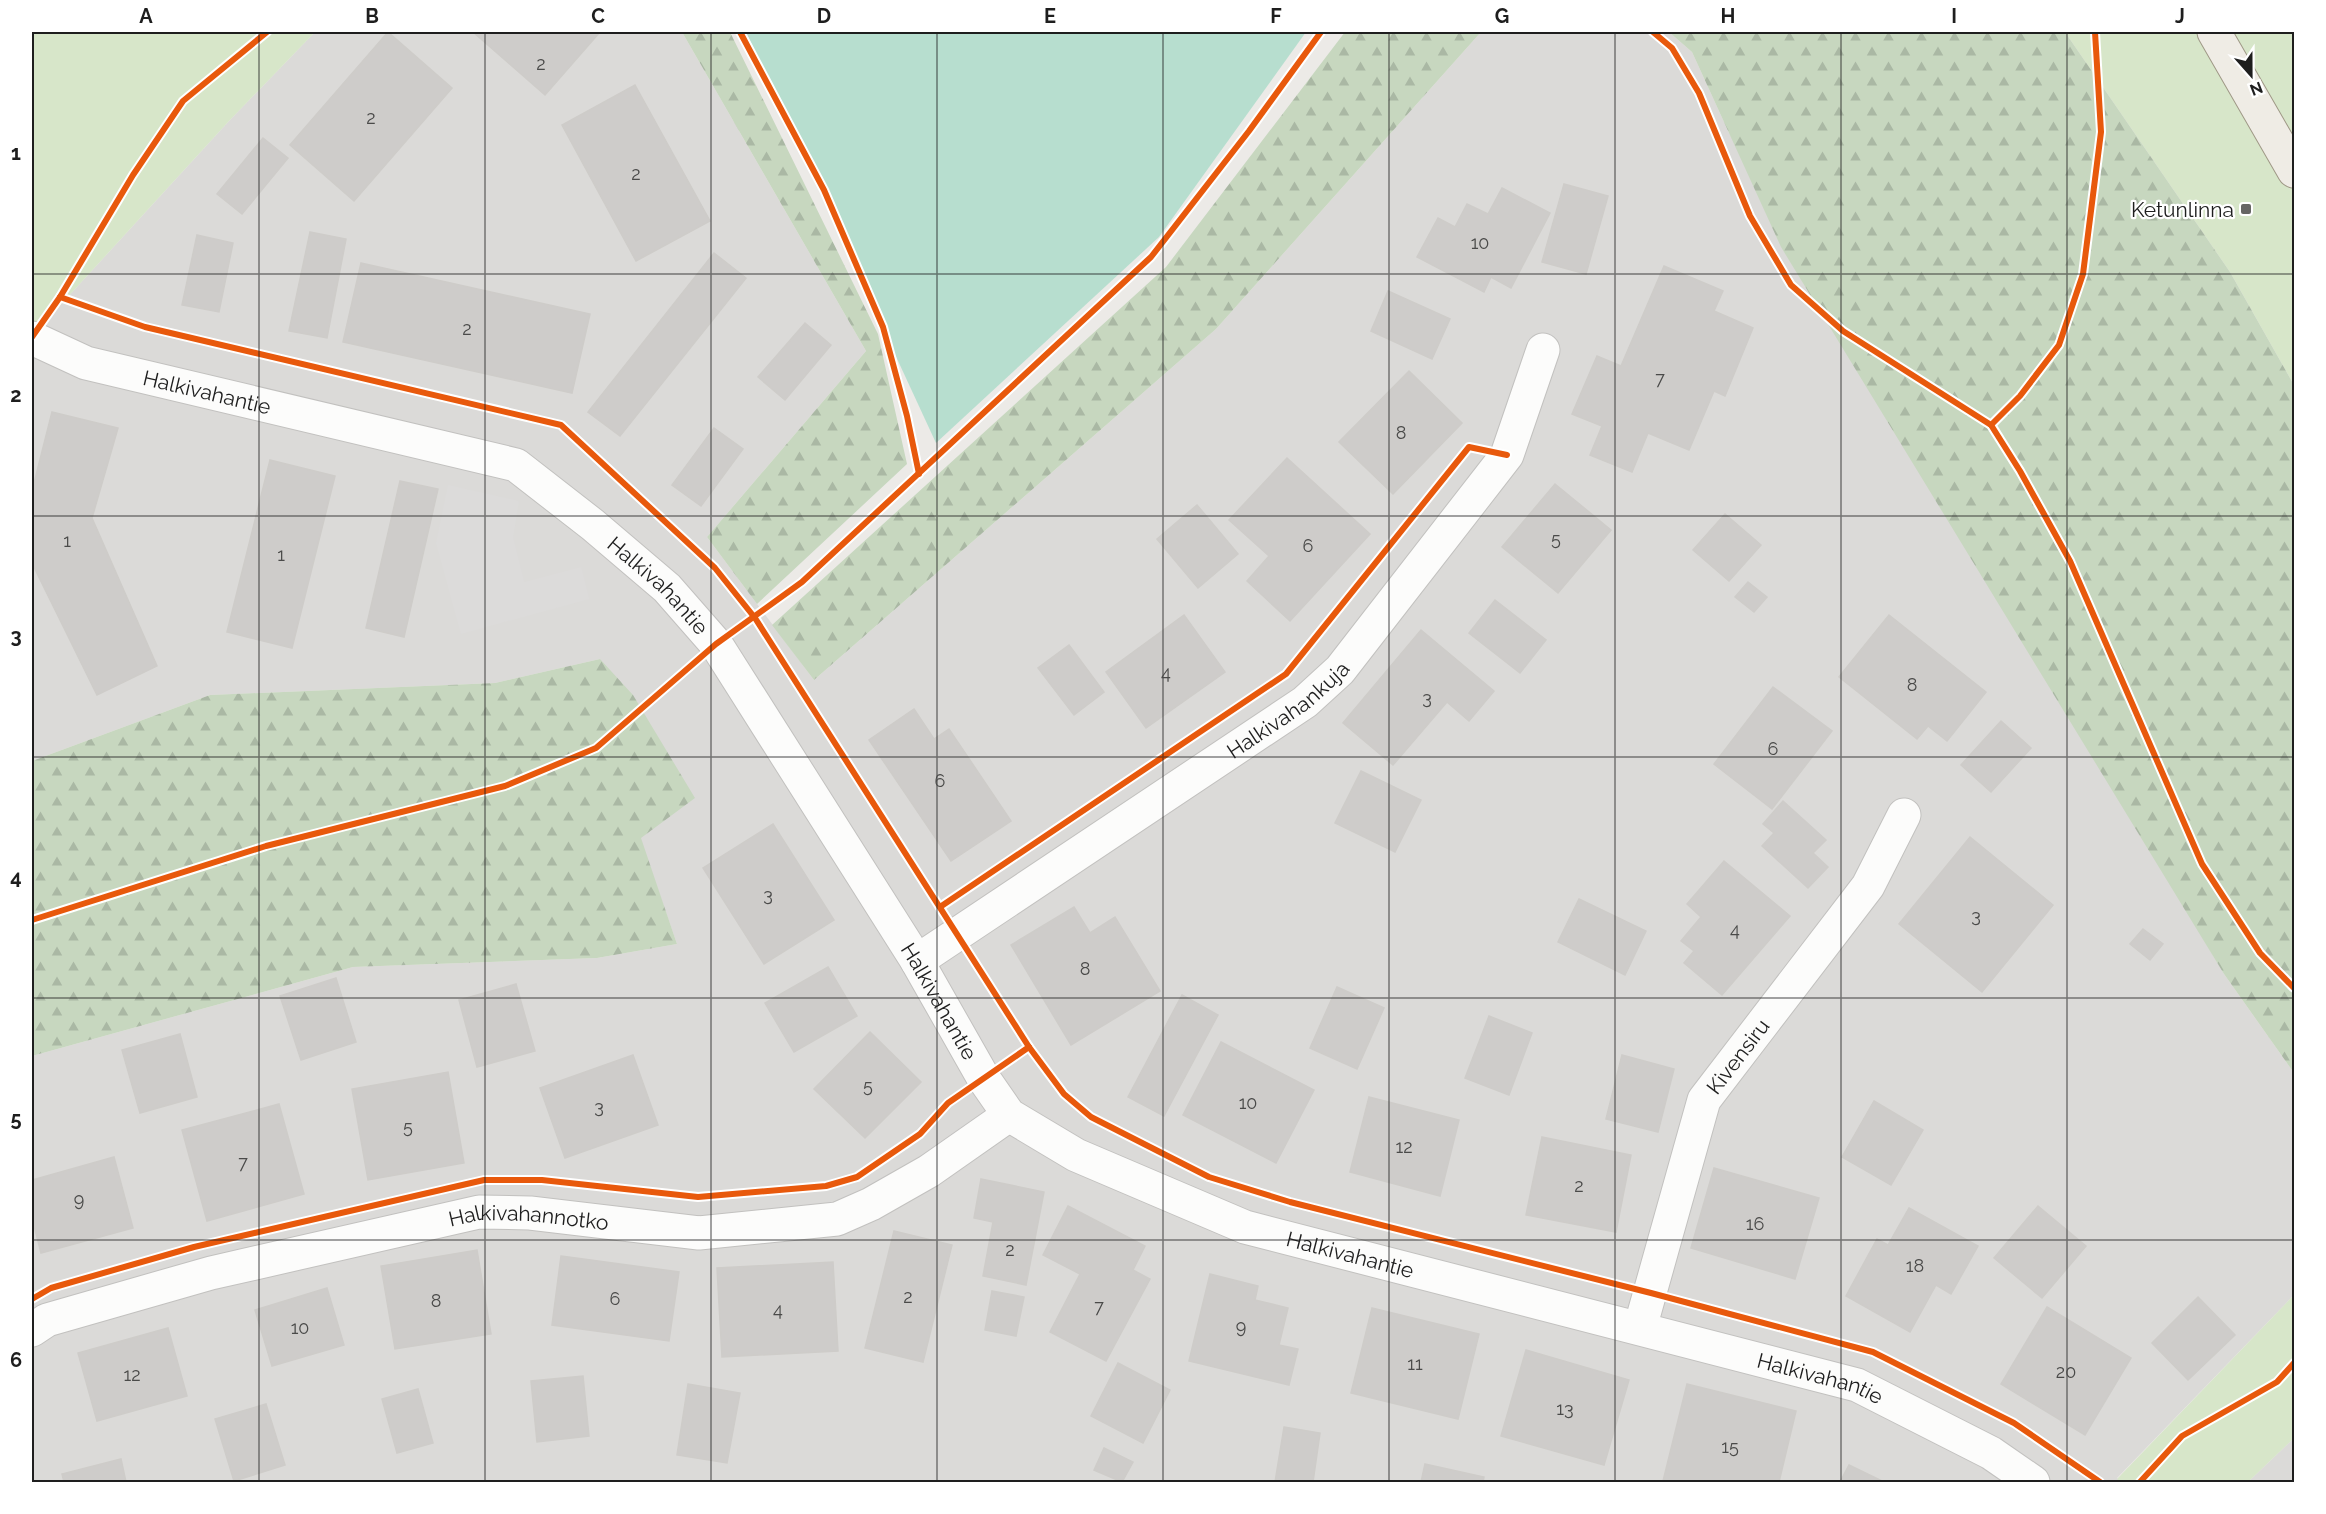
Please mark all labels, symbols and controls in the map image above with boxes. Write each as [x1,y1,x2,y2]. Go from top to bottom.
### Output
text: A [139,4,153,28]
text: B [365,4,379,28]
text: C [591,4,605,28]
text: D [817,4,831,28]
text: E [1044,4,1056,28]
text: F [1270,4,1282,28]
text: G [1495,4,1509,28]
text: H [1721,4,1735,28]
text: I [1951,4,1957,28]
text: J [2175,4,2185,28]
north arrow [2221,45,2281,105]
house number: 2 [536,53,546,74]
text: N [2247,77,2265,100]
house number: 2 [366,107,376,128]
text: 1 [11,141,21,165]
house number: 2 [631,163,641,184]
place label: Ketunlinna [2131,197,2234,222]
marker: Ketunlinna [2239,202,2253,216]
house number: 10 [1471,232,1489,253]
house number: 2 [462,318,472,339]
street label: Halkivahantie [141,365,273,419]
house number: 7 [1655,368,1665,389]
text: 2 [10,383,22,407]
house number: 8 [1396,422,1406,443]
house number: 5 [1551,528,1561,549]
house number: 1 [63,530,71,551]
street label: Halkivahantie [603,531,714,639]
house number: 6 [1303,535,1314,556]
house number: 1 [277,544,285,565]
text: 3 [10,624,22,648]
street label: Halkivahankuja [1222,657,1354,763]
house number: 4 [1161,662,1171,683]
house number: 8 [1907,674,1917,695]
house number: 3 [1422,687,1432,708]
house number: 6 [1768,738,1779,759]
house number: 6 [935,770,946,791]
text: 4 [10,865,22,889]
house number: 3 [763,884,773,905]
house number: 3 [1971,905,1981,926]
house number: 4 [1730,919,1740,940]
street label: Halkivahantie [896,938,983,1064]
house number: 8 [1080,958,1090,979]
street label: Kivensiru [1701,1014,1774,1099]
house number: 5 [863,1075,873,1096]
house number: 10 [1239,1092,1257,1113]
house number: 3 [594,1096,604,1117]
text: 5 [10,1107,22,1131]
house number: 5 [403,1116,413,1137]
house number: 12 [1395,1136,1413,1157]
house number: 7 [238,1152,248,1173]
house number: 2 [1574,1175,1584,1196]
house number: 9 [74,1189,84,1210]
street label: Halkivahannotko [446,1199,610,1235]
house number: 16 [1746,1213,1764,1234]
street label: Halkivahantie [1284,1226,1417,1283]
house number: 2 [1005,1239,1015,1260]
house number: 18 [1906,1255,1924,1276]
house number: 2 [903,1286,913,1307]
house number: 6 [610,1288,621,1309]
house number: 8 [431,1290,441,1311]
house number: 7 [1094,1296,1104,1317]
house number: 4 [773,1299,783,1320]
house number: 9 [1236,1316,1246,1337]
house number: 10 [291,1317,309,1338]
street label: Halkivahantie [1755,1347,1888,1409]
text: 6 [10,1348,22,1372]
house number: 11 [1407,1353,1423,1374]
house number: 20 [2056,1361,2076,1382]
house number: 12 [123,1364,141,1385]
house number: 13 [1556,1398,1574,1419]
house number: 15 [1721,1436,1739,1457]

